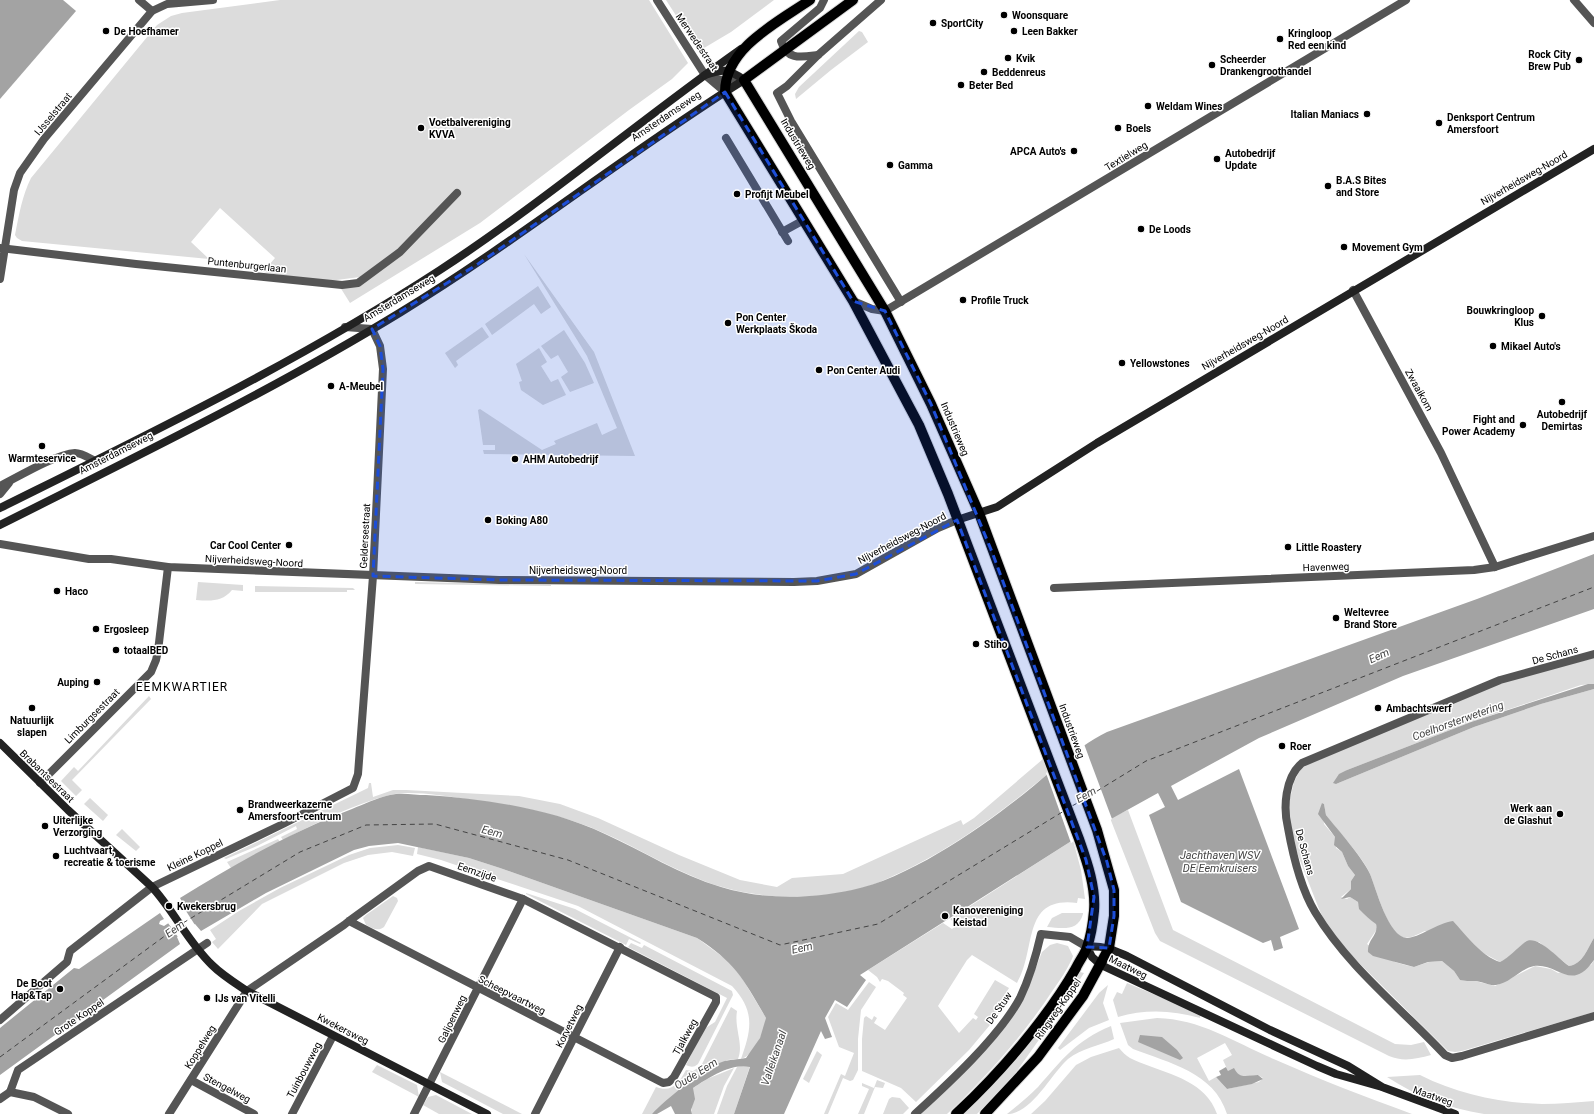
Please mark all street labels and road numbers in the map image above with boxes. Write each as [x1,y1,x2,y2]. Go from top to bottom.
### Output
street label: Merwedestraat [674,11,720,73]
street label: Amsterdamseweg [629,89,703,143]
street label: IJsselstraat [32,91,74,137]
street label: Industrieweg [779,117,817,171]
street label: Textielweg [1103,139,1149,173]
street label: Nijverheidsweg-Noord [1479,149,1569,207]
street label: Puntenburgerlaan [207,255,287,275]
street label: Amsterdamseweg [361,272,437,324]
street label: Nijverheidsweg-Noord [1200,314,1290,372]
street label: Zwaaikom [1403,367,1435,413]
street label: Industrieweg [939,400,971,458]
street label: Amsterdamseweg [77,430,155,476]
street label: Geldersestraat [358,503,372,569]
street label: Nijverheidsweg-Noord [856,510,948,566]
street label: Nijverheidsweg-Noord [205,553,303,569]
street label: Havenweg [1303,561,1349,573]
street label: Nijverheidsweg-Noord [529,565,627,576]
street label: De Schans [1531,644,1579,666]
street label: Limburgsestraat [62,686,122,746]
street label: Industrieweg [1057,702,1087,760]
street label: Brabantsestraat [18,747,76,805]
street label: De Schans [1294,828,1316,876]
street label: Kleine Koppel [165,837,225,873]
street label: Eemzijde [456,860,498,884]
street label: Maatweg [1107,953,1149,981]
street label: Scheepvaartweg [477,973,547,1017]
street label: Ringweg-Koppel [1033,976,1083,1042]
street label: De Stuw [984,989,1014,1026]
street label: Galjoenweg [436,993,468,1045]
street label: Grote Koppel [52,996,106,1038]
street label: Korvetweg [553,1003,585,1049]
street label: Kwekersweg [316,1011,370,1047]
street label: Tjalkweg [671,1017,699,1057]
street label: Koppelweg [182,1023,218,1071]
street label: Tuinbouwweg [285,1040,323,1100]
street label: Stengelweg [202,1071,252,1105]
street label: Maatweg [1412,1084,1454,1108]

